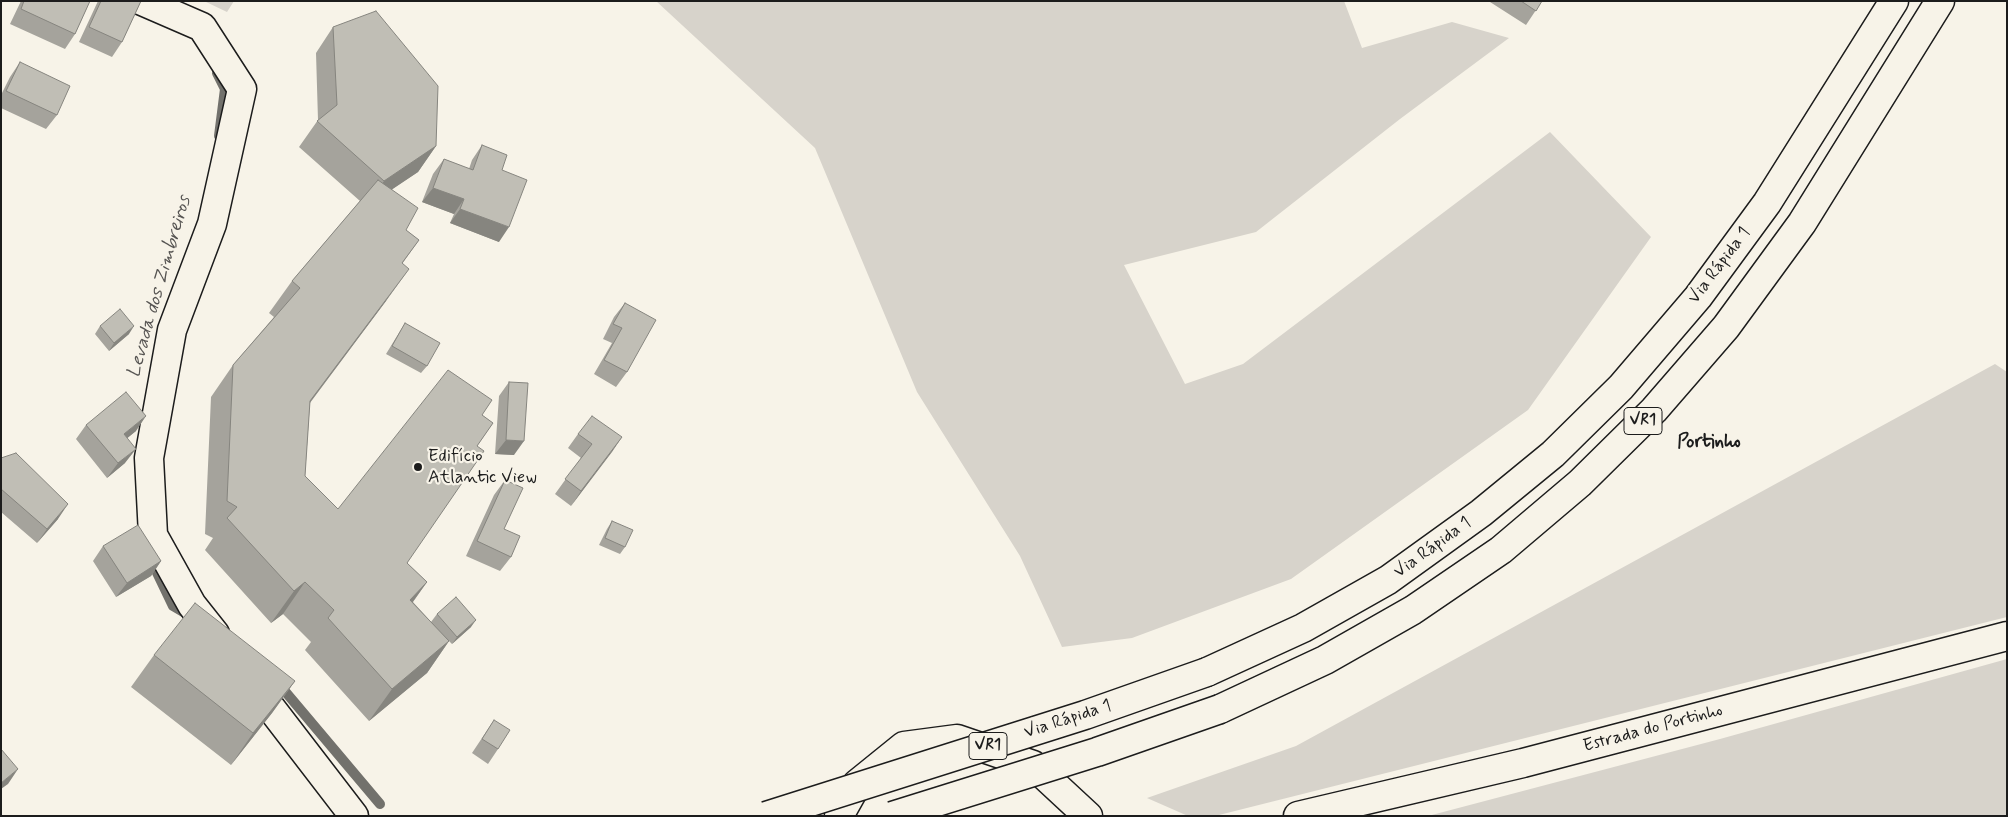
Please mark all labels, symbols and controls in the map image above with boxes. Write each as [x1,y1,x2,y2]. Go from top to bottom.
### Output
water label: Levada dos Zimbreiros [123,194,197,380]
street label: Via Rápida 1 [1684,223,1756,309]
road number: VR1 [1624,408,1662,434]
district label: Portinho [1677,432,1741,454]
place label: Edifício Atlantic View [428,446,537,488]
marker: Edifício Atlantic View [412,461,424,473]
street label: Via Rápida 1 [1390,513,1476,583]
street label: Via Rápida 1 [1022,696,1114,744]
street label: Estrada do Portinho [1581,700,1725,758]
road number: VR1 [969,732,1007,759]

